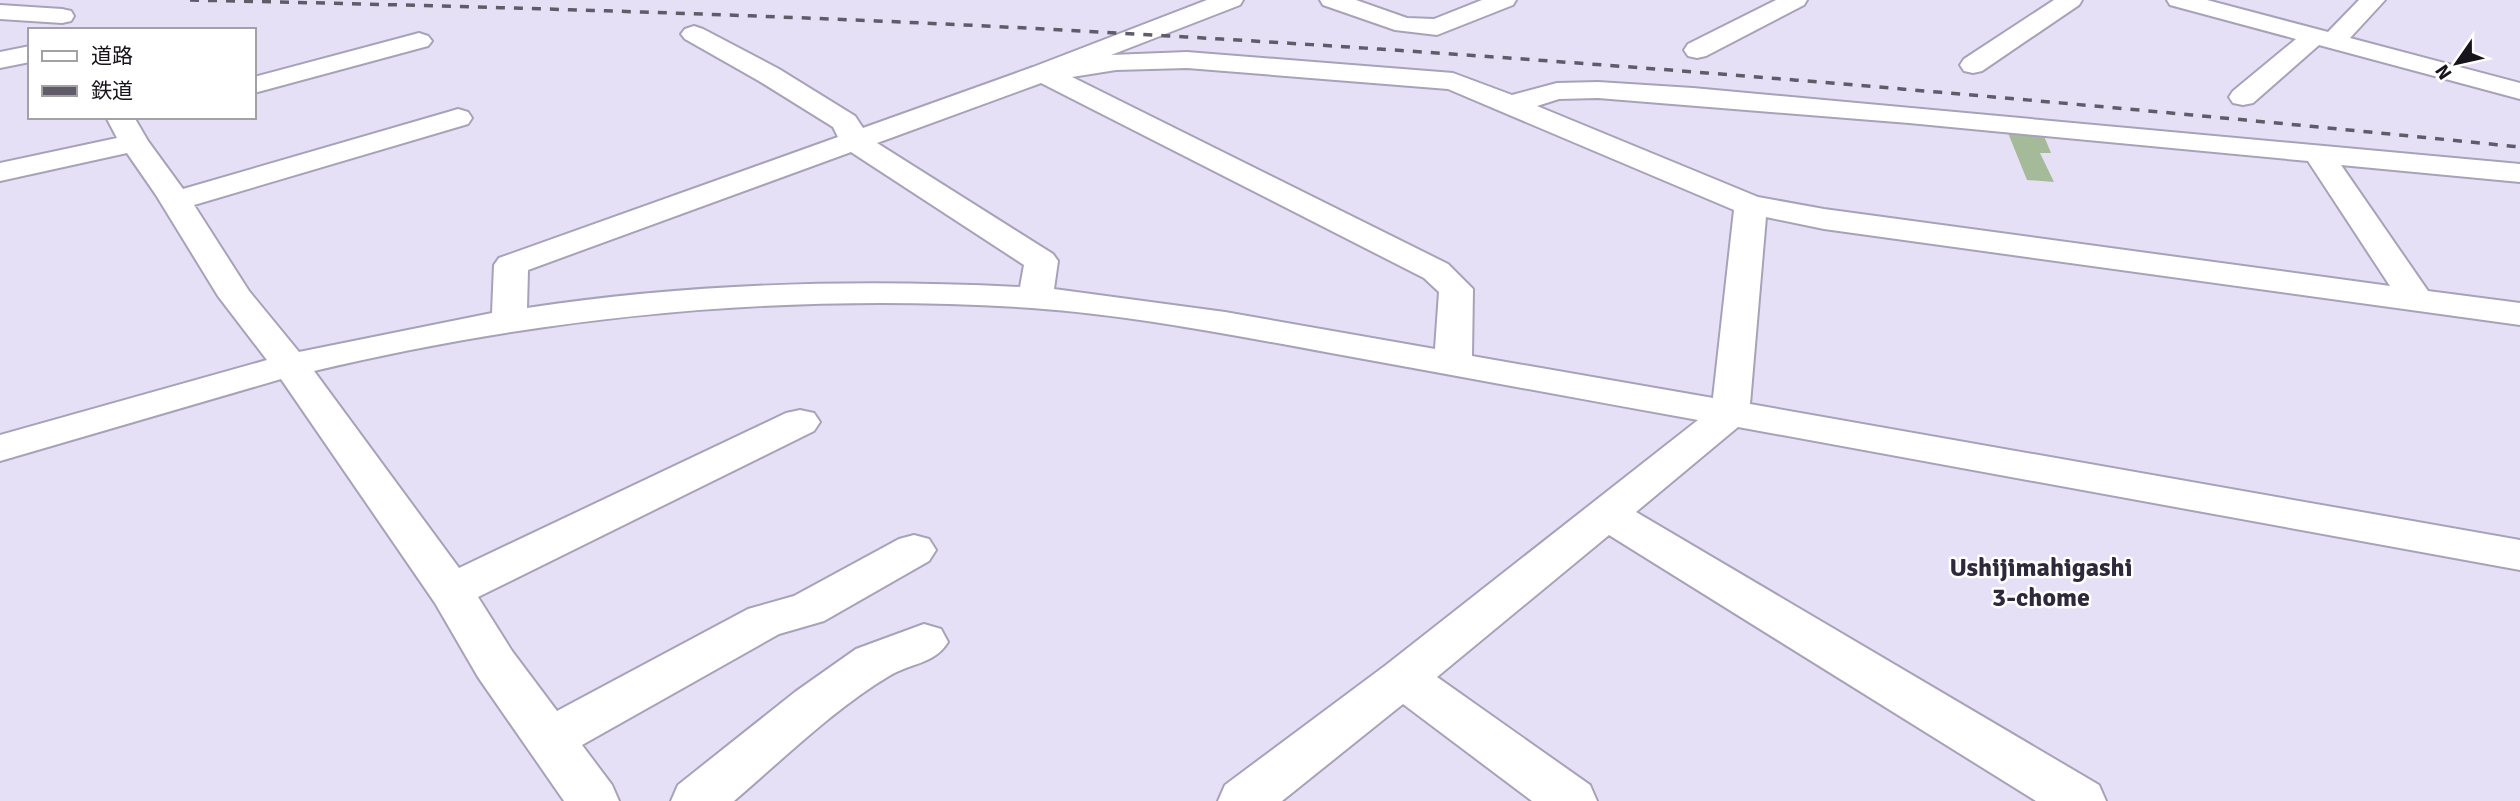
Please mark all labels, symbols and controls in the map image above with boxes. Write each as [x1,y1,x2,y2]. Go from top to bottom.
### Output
legend [28,28,256,119]
north arrow [2422,28,2492,98]
text: 道路 [91,43,133,69]
text: N [2430,60,2457,84]
text: 鉄道 [91,78,133,104]
district label: Ushijimahigashi 3-chome [1950,552,2132,614]

